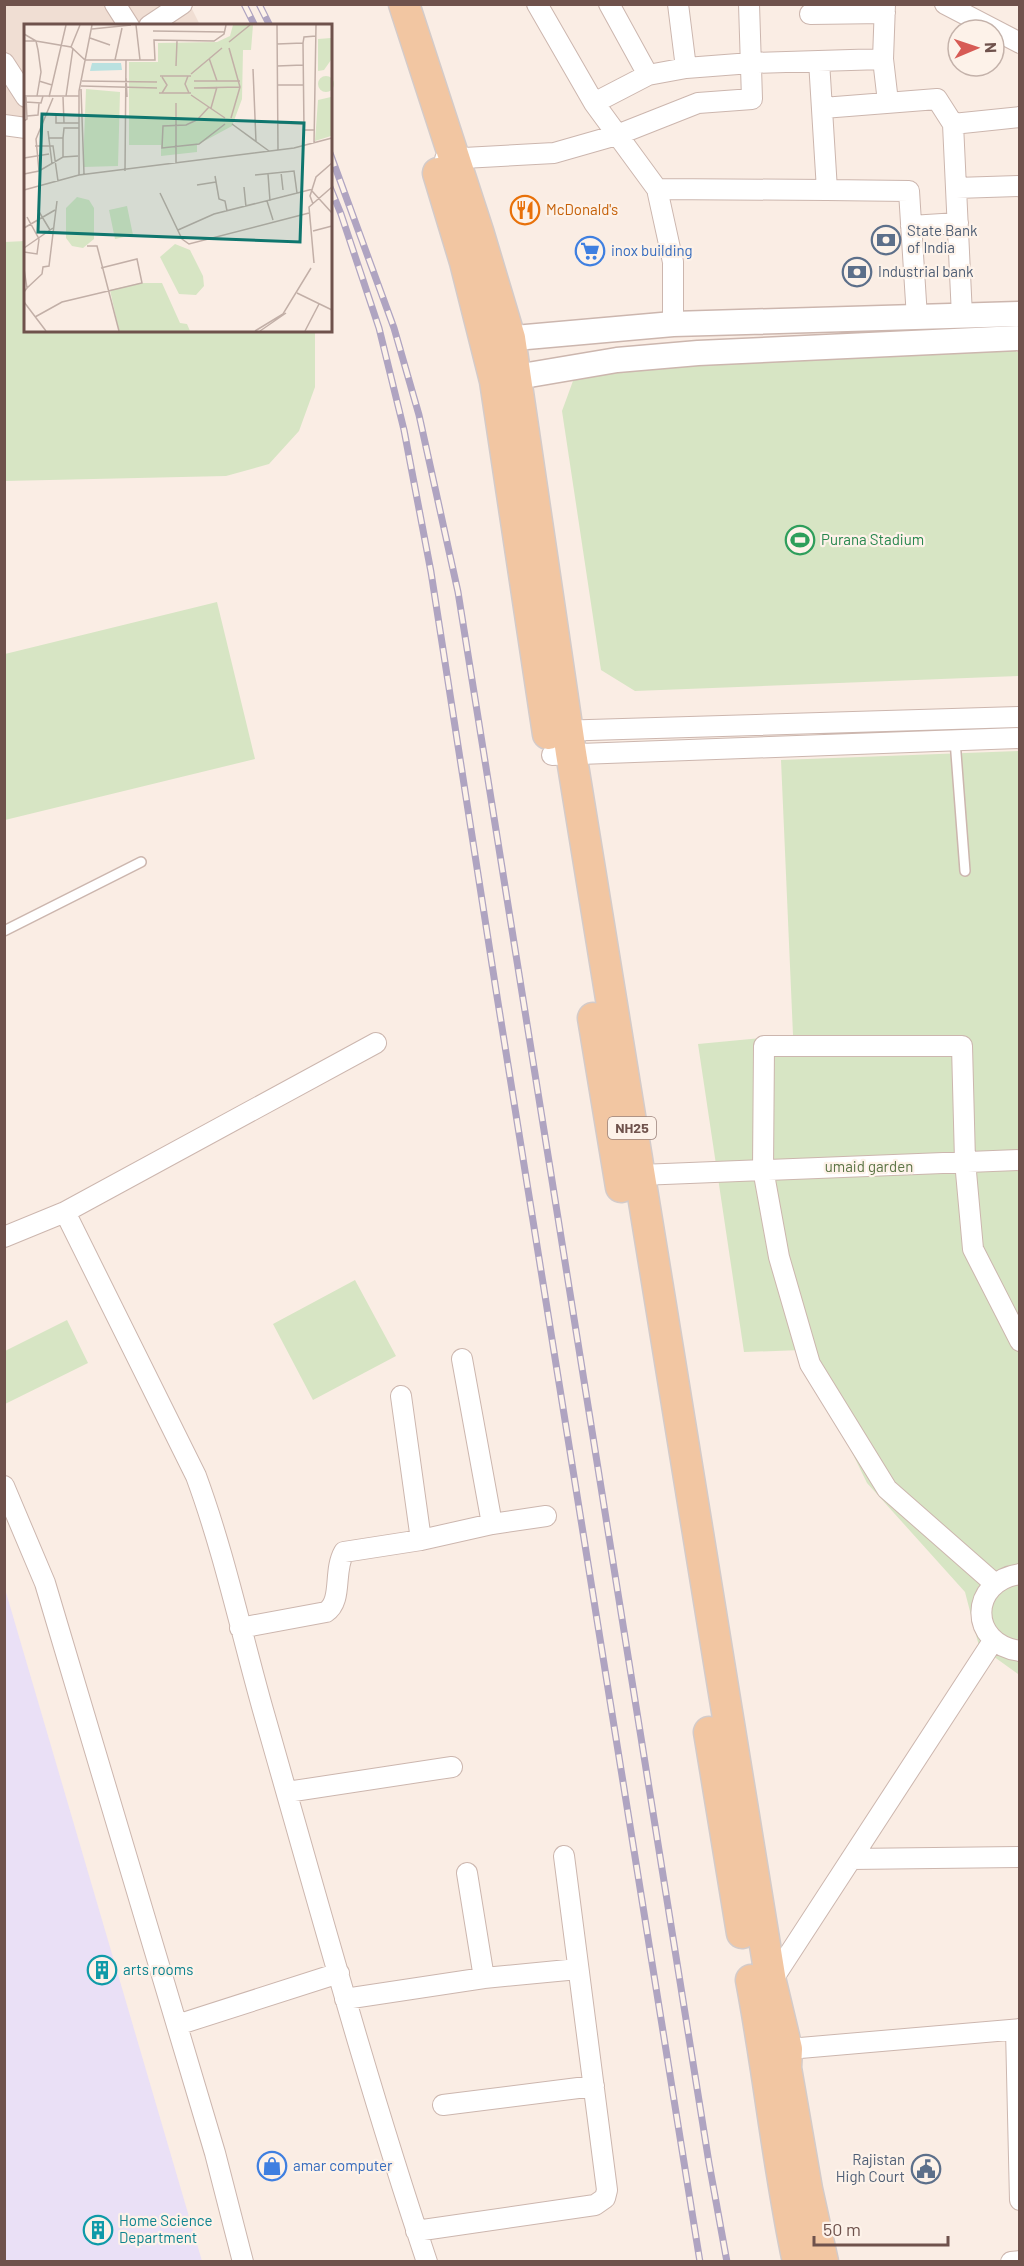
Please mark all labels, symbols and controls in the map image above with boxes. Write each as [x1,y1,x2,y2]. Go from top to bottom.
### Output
north arrow [946,18,1006,78]
inset map [24,24,332,332]
text: N [982,42,1001,53]
restaurant icon: McDonald's [509,194,541,226]
place label: McDonald's [546,200,618,218]
place label: State Bank of India [907,221,978,256]
bank icon: State Bank of India [870,224,902,256]
supermarket icon: inox building [574,235,606,267]
place label: inox building [611,241,693,259]
bank icon: Industrial bank [841,256,873,288]
place label: Industrial bank [878,262,974,280]
sports icon: Purana Stadium [784,524,816,556]
place label: Purana Stadium [821,530,924,548]
road number: NH25 [608,1117,656,1139]
park label: umaid garden [825,1157,913,1175]
building icon: arts rooms [86,1954,118,1986]
place label: arts rooms [123,1960,193,1978]
shop icon: amar computer [256,2150,288,2182]
place label: Rajistan High Court [836,2150,905,2185]
public building icon: Rajistan High Court [910,2153,942,2185]
place label: amar computer [293,2156,393,2174]
scale bar [814,2209,948,2247]
place label: Home Science Department [119,2211,212,2246]
building icon: Home Science Department [82,2214,114,2246]
text: 50 m [823,2218,861,2240]

